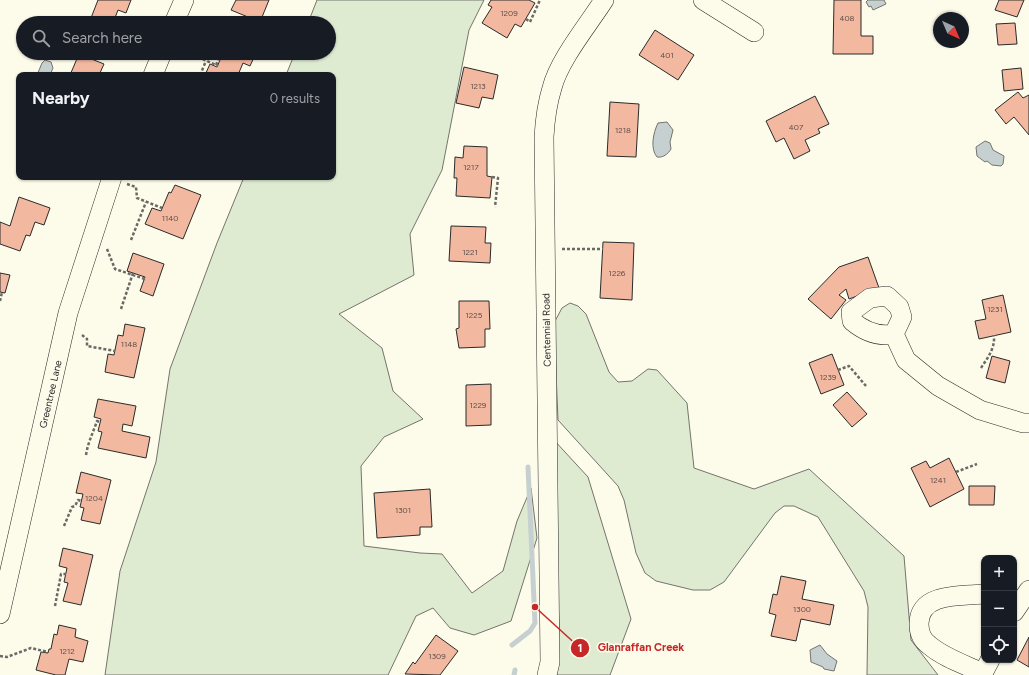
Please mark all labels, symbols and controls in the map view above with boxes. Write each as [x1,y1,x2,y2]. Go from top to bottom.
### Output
house number: 1209 [500,8,518,18]
north arrow [933,12,969,48]
house number: 408 [839,13,855,23]
search box [16,16,336,60]
icon: search [30,27,52,49]
text: Search here [62,29,142,47]
house number: 401 [660,50,674,60]
house number: 1213 [470,81,486,91]
text: Nearby [32,88,90,108]
text: 0 results [270,91,320,106]
house number: 407 [789,122,804,132]
house number: 1218 [615,125,631,135]
house number: 1217 [463,162,479,172]
house number: 1140 [162,213,178,223]
house number: 1221 [462,247,478,257]
house number: 1226 [609,268,626,278]
street label: Centennial Road [539,293,554,367]
house number: 1231 [987,304,1003,314]
house number: 1225 [466,310,483,320]
house number: 1148 [121,339,137,349]
street label: Greentree Lane [36,358,65,429]
house number: 1239 [820,372,837,382]
house number: 1229 [470,400,487,410]
house number: 1241 [930,475,946,485]
house number: 1204 [85,493,103,503]
house number: 1301 [395,505,411,515]
map controls [981,555,1017,663]
button: + [981,555,1017,591]
button: − [981,591,1017,627]
house number: 1300 [793,604,811,614]
button: locate [981,627,1017,663]
callout: Glanraffan Creek [570,636,692,659]
text: 1 [577,641,583,655]
text: Glanraffan Creek [598,641,684,654]
house number: 1212 [59,646,75,656]
house number: 1309 [428,651,446,661]

